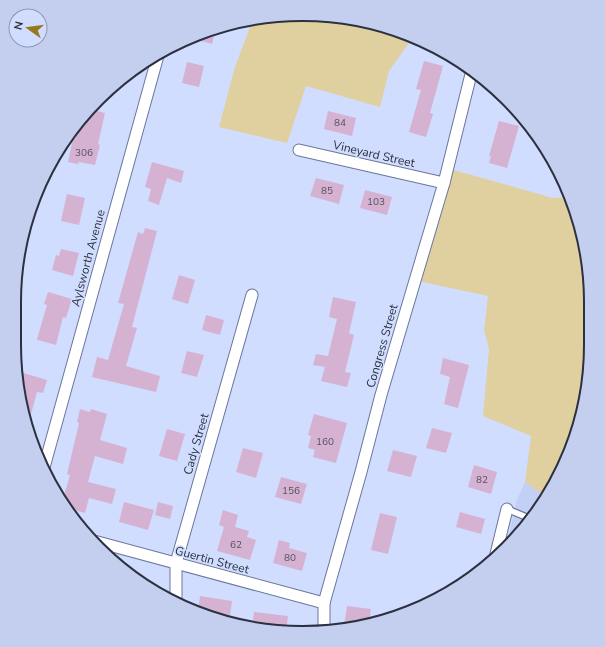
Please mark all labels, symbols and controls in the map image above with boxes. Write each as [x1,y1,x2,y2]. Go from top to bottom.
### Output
north arrow [8,8,48,48]
text: N [11,20,27,32]
house number: 84 [334,116,346,130]
street label: Vineyard Street [330,137,417,171]
house number: 306 [75,146,93,160]
house number: 85 [321,184,333,198]
house number: 103 [367,195,385,209]
street label: Aylsworth Avenue [67,208,109,308]
street label: Congress Street [362,302,402,390]
street label: Cady Street [180,411,213,477]
house number: 160 [316,435,334,449]
house number: 82 [476,473,488,487]
house number: 156 [282,484,300,498]
house number: 62 [230,538,242,552]
street label: Guertin Street [173,542,252,578]
house number: 80 [284,551,296,565]

